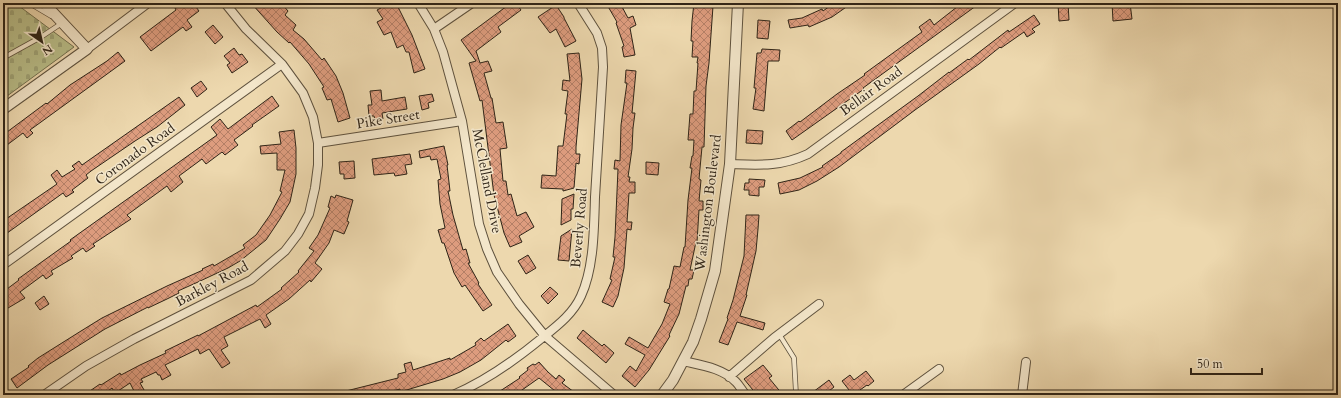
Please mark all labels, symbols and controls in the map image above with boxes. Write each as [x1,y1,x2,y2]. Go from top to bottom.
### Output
north arrow [22,22,62,62]
text: N [39,41,55,59]
street label: Bellair Road [836,62,906,120]
street label: Pike Street [355,105,421,133]
street label: Coronado Road [91,118,179,189]
street label: McClelland Drive [468,127,506,235]
street label: Washington Boulevard [690,133,726,273]
street label: Beverly Road [566,187,592,269]
street label: Barkley Road [172,257,252,311]
scale bar [1191,350,1262,376]
text: 50 m [1197,356,1224,372]

